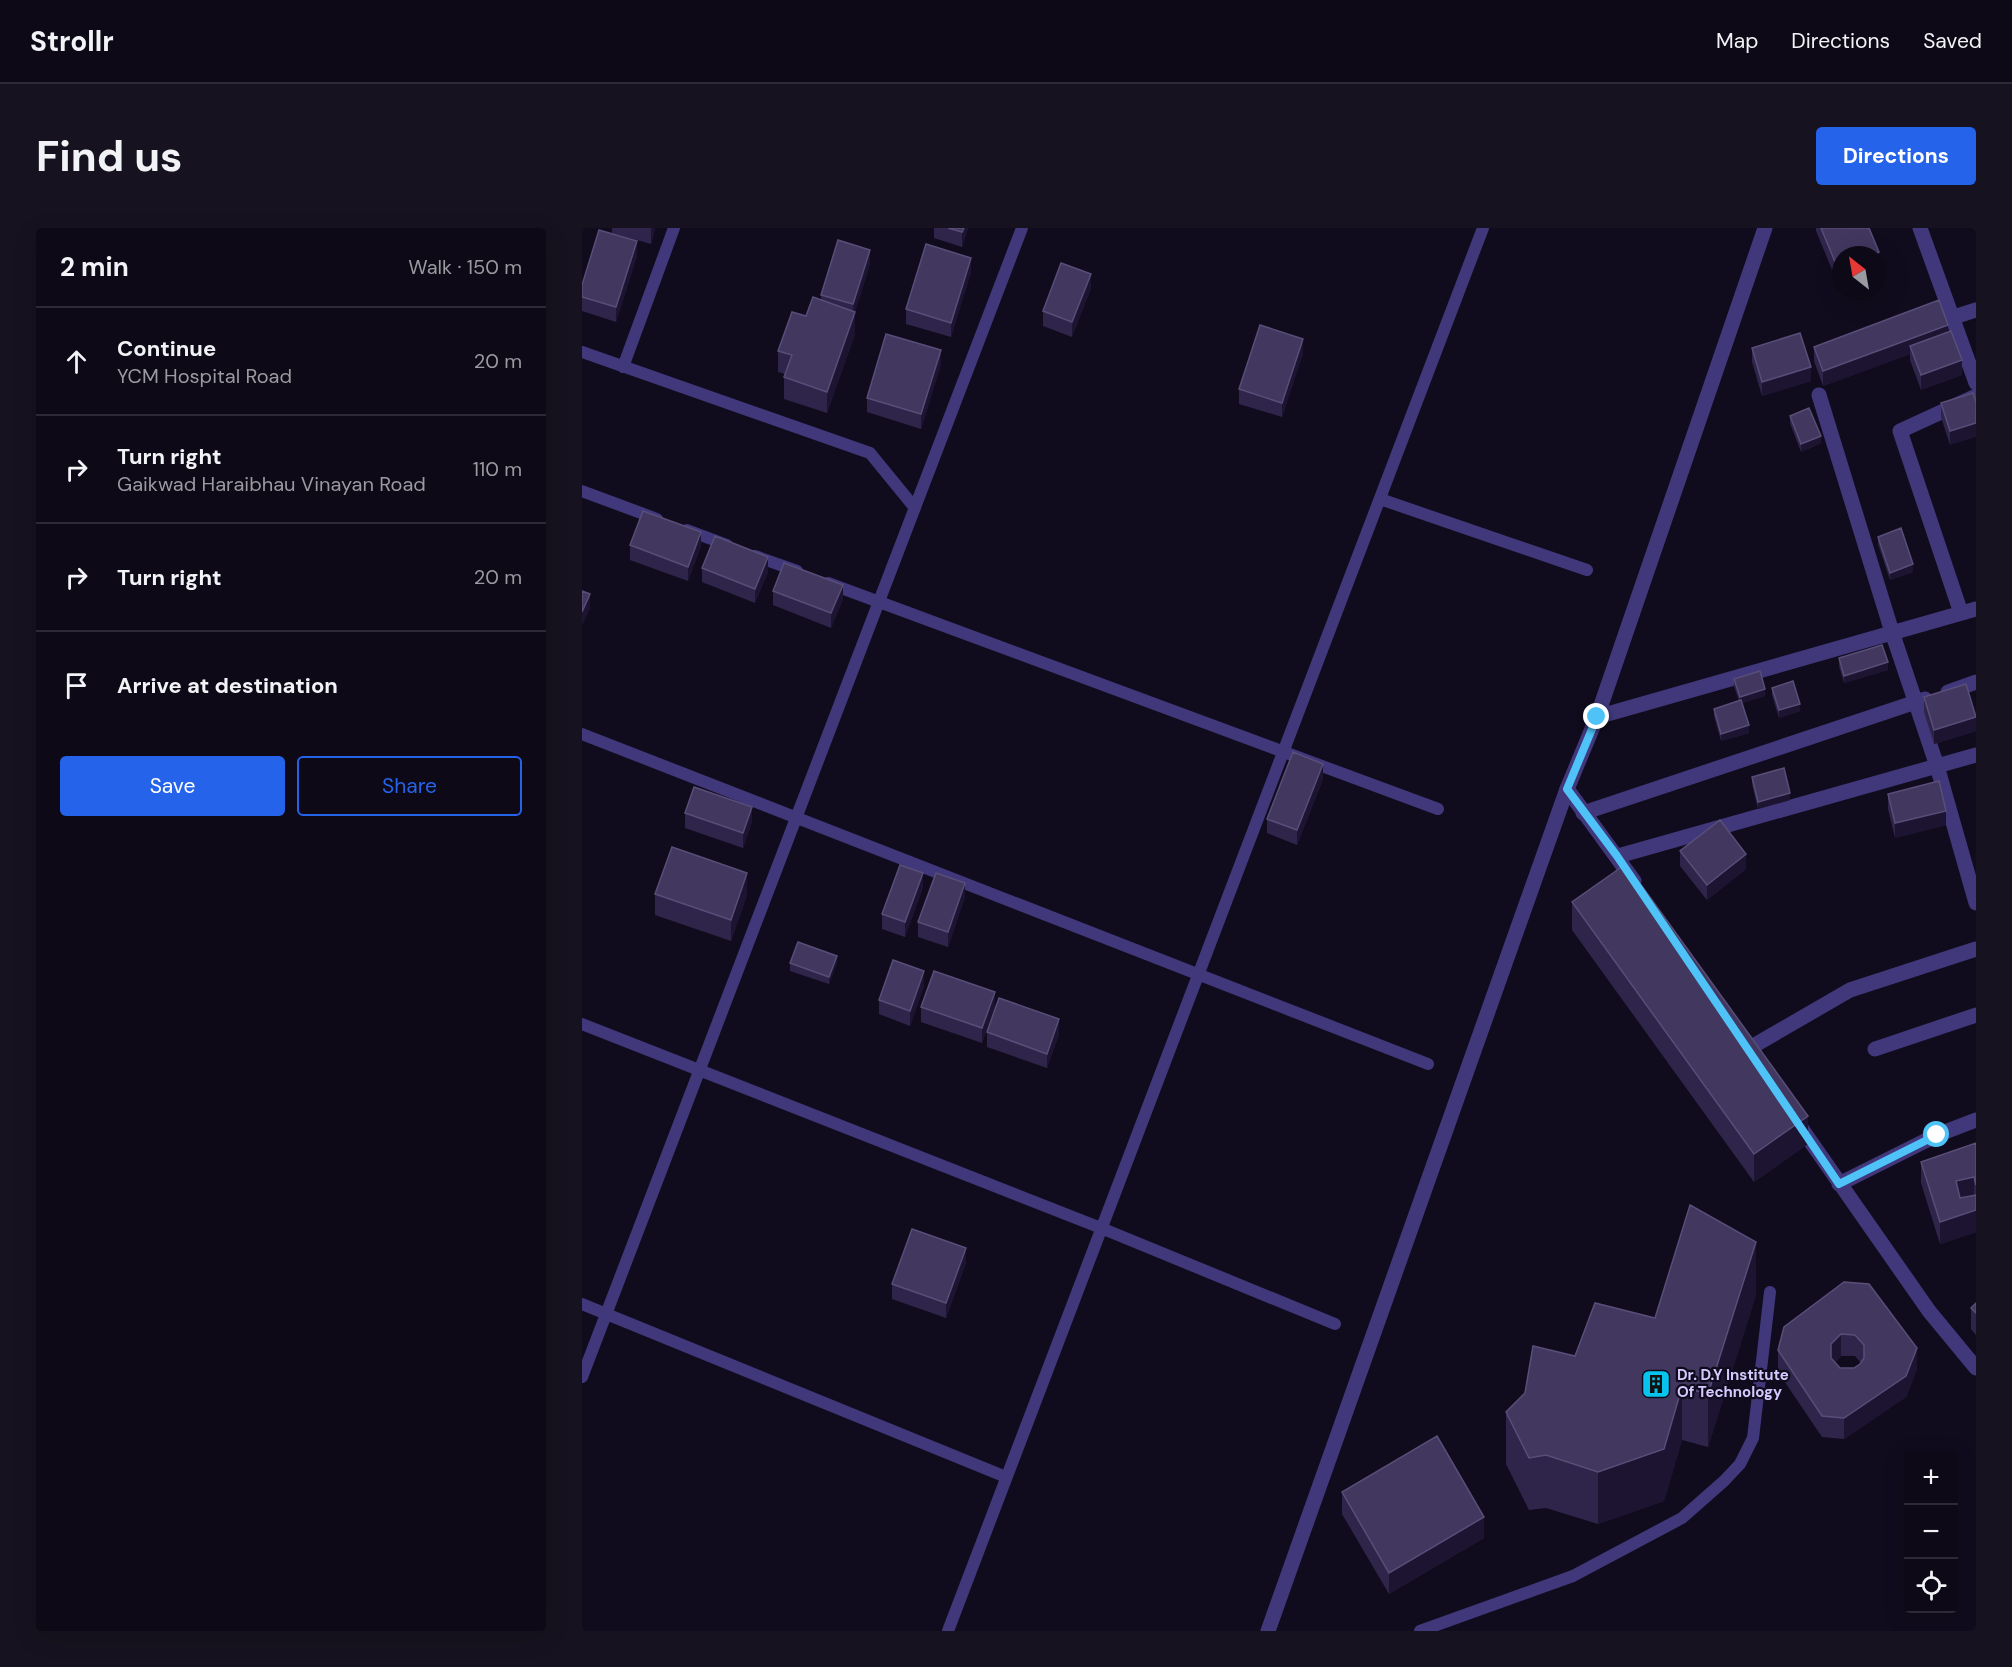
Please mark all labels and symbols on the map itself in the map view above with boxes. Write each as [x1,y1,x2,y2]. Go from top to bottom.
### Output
north arrow [1832,246,1886,300]
route end [1583,703,1609,729]
route start [1923,1121,1949,1147]
place label: Dr. D.Y Institute Of Technology [1677,1365,1789,1402]
building icon: Dr. D.Y Institute Of Technology [1640,1368,1672,1400]

